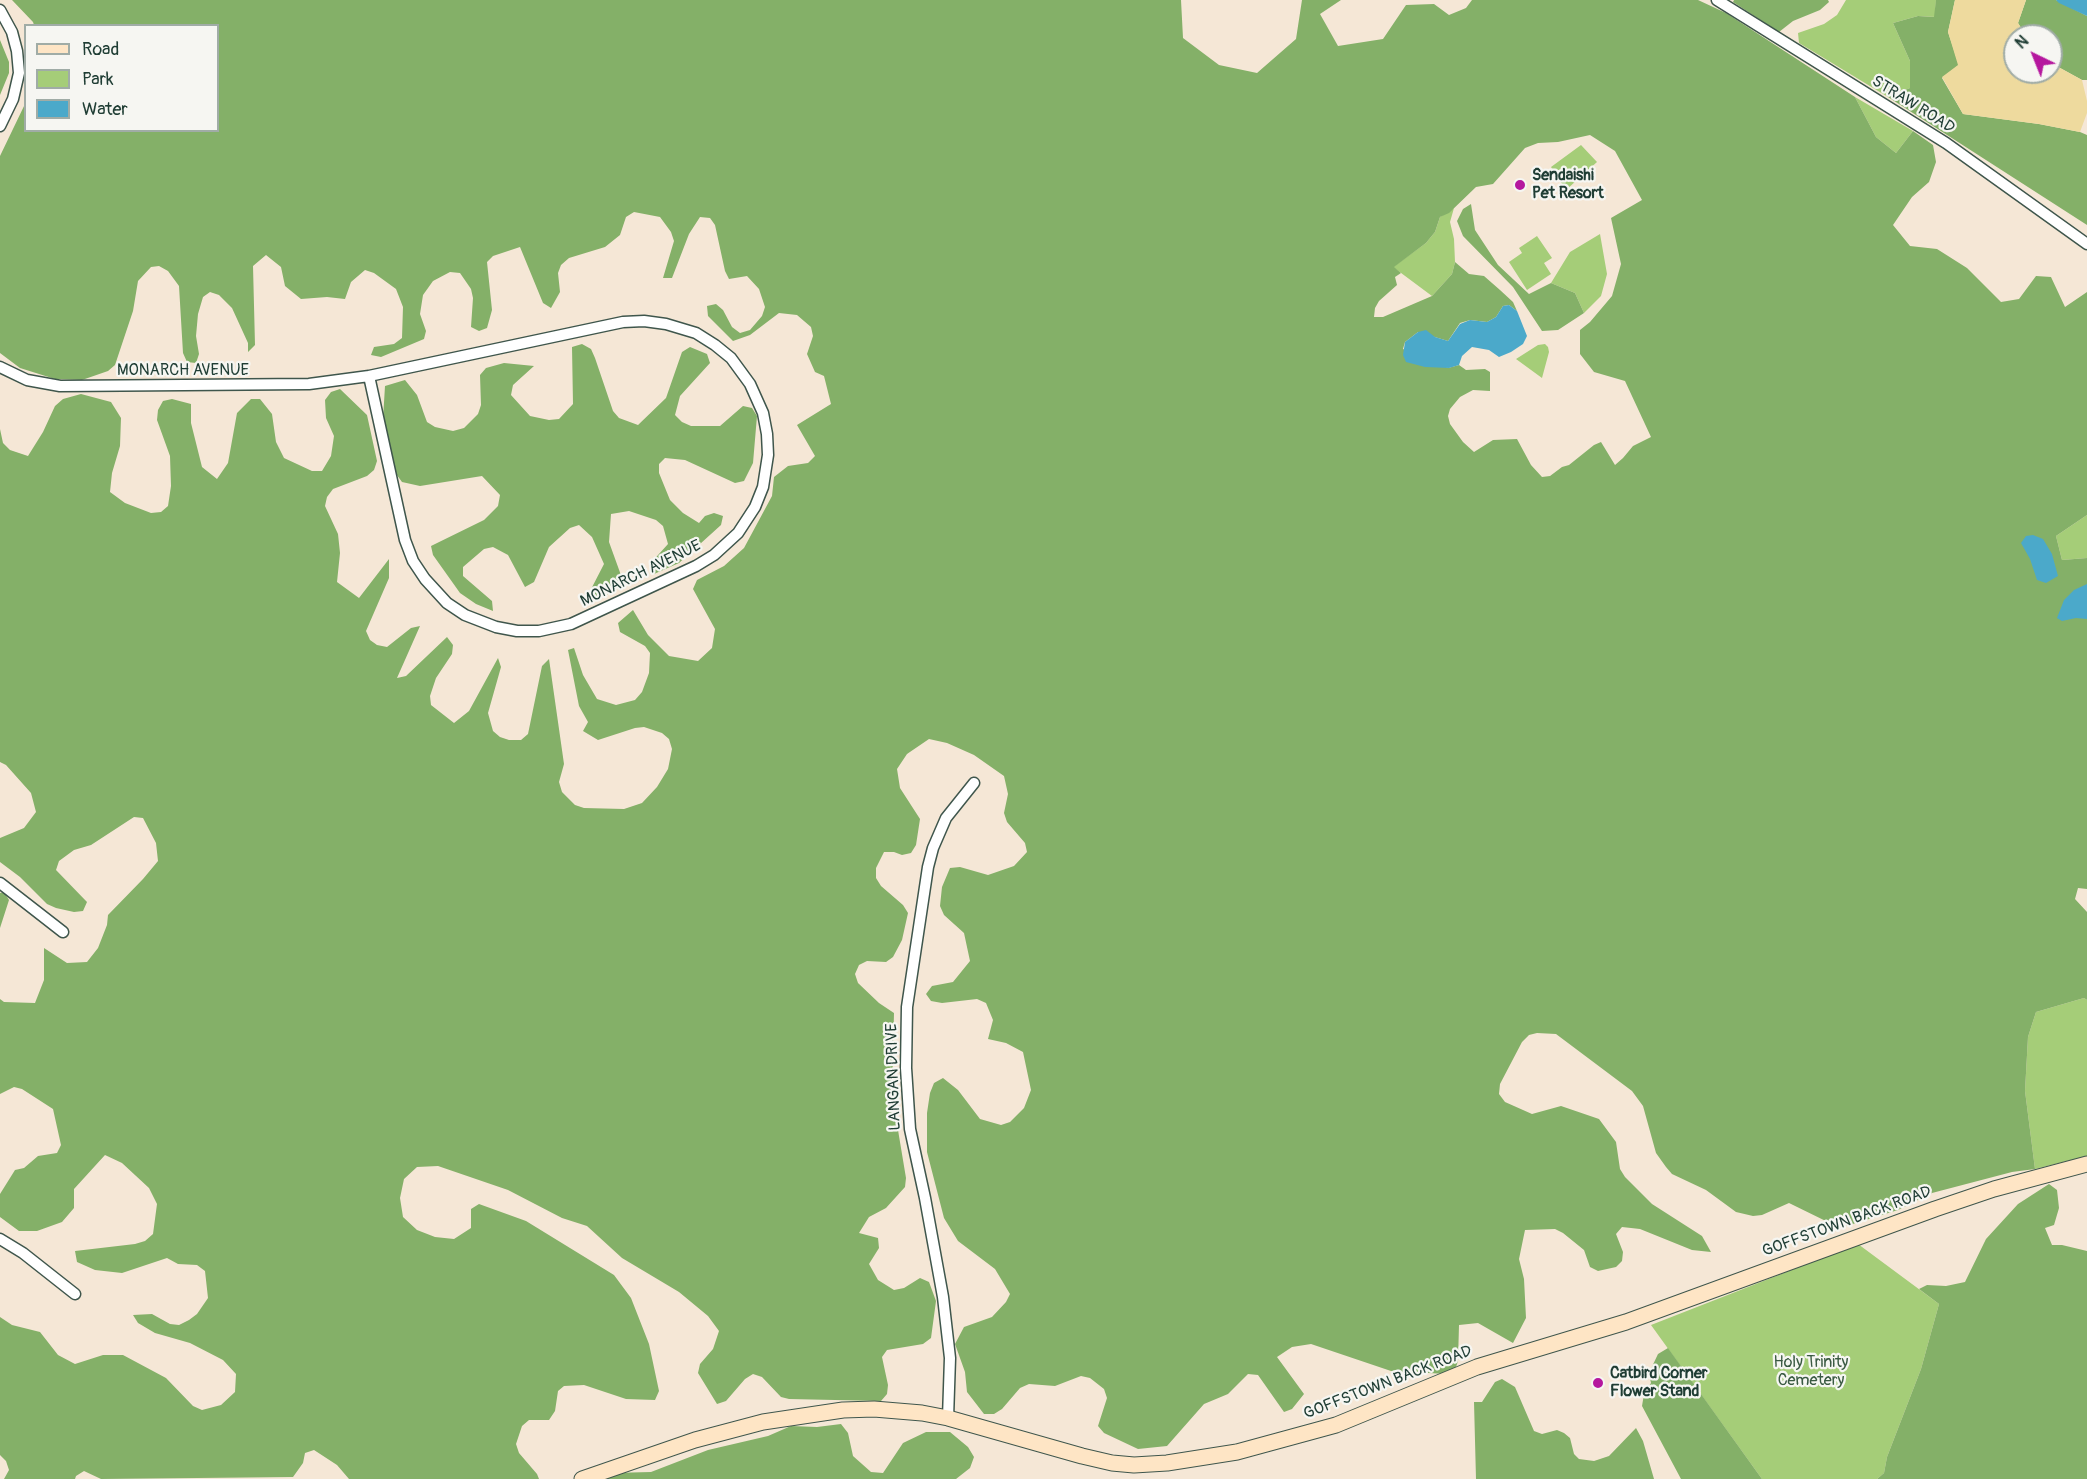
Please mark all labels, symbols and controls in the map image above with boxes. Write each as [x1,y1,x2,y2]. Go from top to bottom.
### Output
legend [24,24,219,132]
north arrow [2003,24,2063,84]
text: N [2011,31,2033,53]
text: Road [82,38,119,61]
text: Park [82,68,114,91]
street label: STRAW ROAD [1868,72,1958,138]
text: Water [82,98,128,121]
place label: Sendaishi Pet Resort [1532,166,1604,204]
marker: Sendaishi Pet Resort [1513,178,1527,192]
street label: MONARCH AVENUE [117,361,249,381]
street label: MONARCH AVENUE [578,536,704,612]
street label: LANGAN DRIVE [883,1023,905,1131]
street label: GOFFSTOWN BACK ROAD [1760,1182,1934,1262]
street label: GOFFSTOWN BACK ROAD [1301,1342,1475,1424]
park label: Holy Trinity Cemetery [1774,1353,1848,1391]
place label: Catbird Corner Flower Stand [1610,1364,1708,1402]
marker: Catbird Corner Flower Stand [1591,1376,1605,1390]

